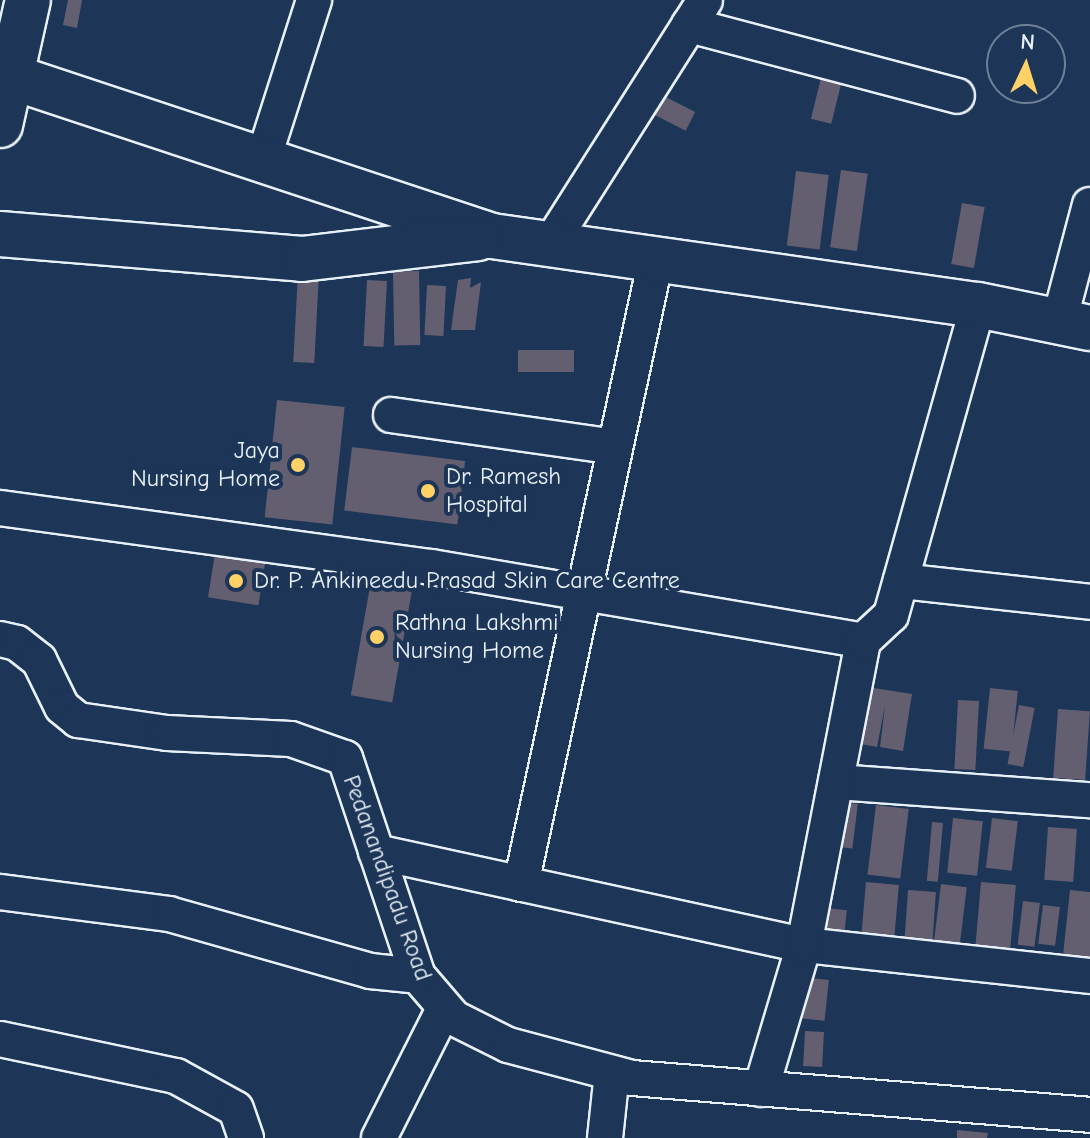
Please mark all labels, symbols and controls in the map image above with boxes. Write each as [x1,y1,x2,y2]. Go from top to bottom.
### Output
north arrow [986,24,1066,104]
text: N [1019,29,1036,56]
place label: Jaya Nursing Home [131,437,280,493]
marker: Jaya Nursing Home [287,454,309,476]
place label: Dr. Ramesh Hospital [446,463,561,519]
marker: Dr. Ramesh Hospital [417,480,439,502]
place label: Dr. P. Ankineedu Prasad Skin Care Centre [254,567,680,595]
marker: Dr. P. Ankineedu Prasad Skin Care Centre [225,570,247,592]
place label: Rathna Lakshmi Nursing Home [395,609,559,665]
marker: Rathna Lakshmi Nursing Home [366,626,388,648]
street label: Pedanandipadu Road [336,771,438,985]

